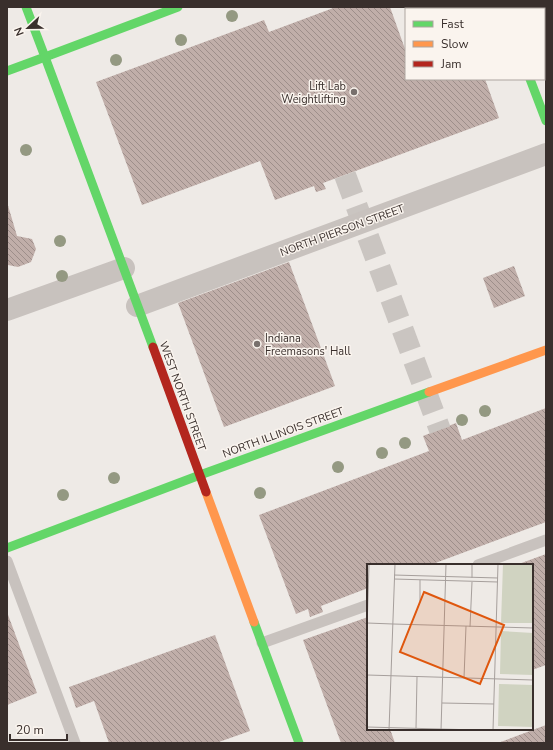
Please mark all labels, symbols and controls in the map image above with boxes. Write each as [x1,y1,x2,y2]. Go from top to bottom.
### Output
north arrow [8,8,48,48]
legend [405,8,545,80]
text: Fast [441,16,464,32]
text: N [11,25,28,38]
text: Slow [441,36,469,52]
text: Jam [440,56,462,72]
place label: Lift Lab Weightlifting [281,79,346,107]
marker: Lift Lab Weightlifting [349,87,359,97]
street label: NORTH PIERSON STREET [278,201,407,260]
place label: Indiana Freemasons' Hall [265,331,351,359]
street label: WEST NORTH STREET [156,339,210,454]
marker: Indiana Freemasons' Hall [252,339,262,349]
street label: NORTH ILLINOIS STREET [220,403,346,461]
inset map [367,564,533,730]
scale bar [10,716,67,742]
text: 20 m [16,722,44,738]

